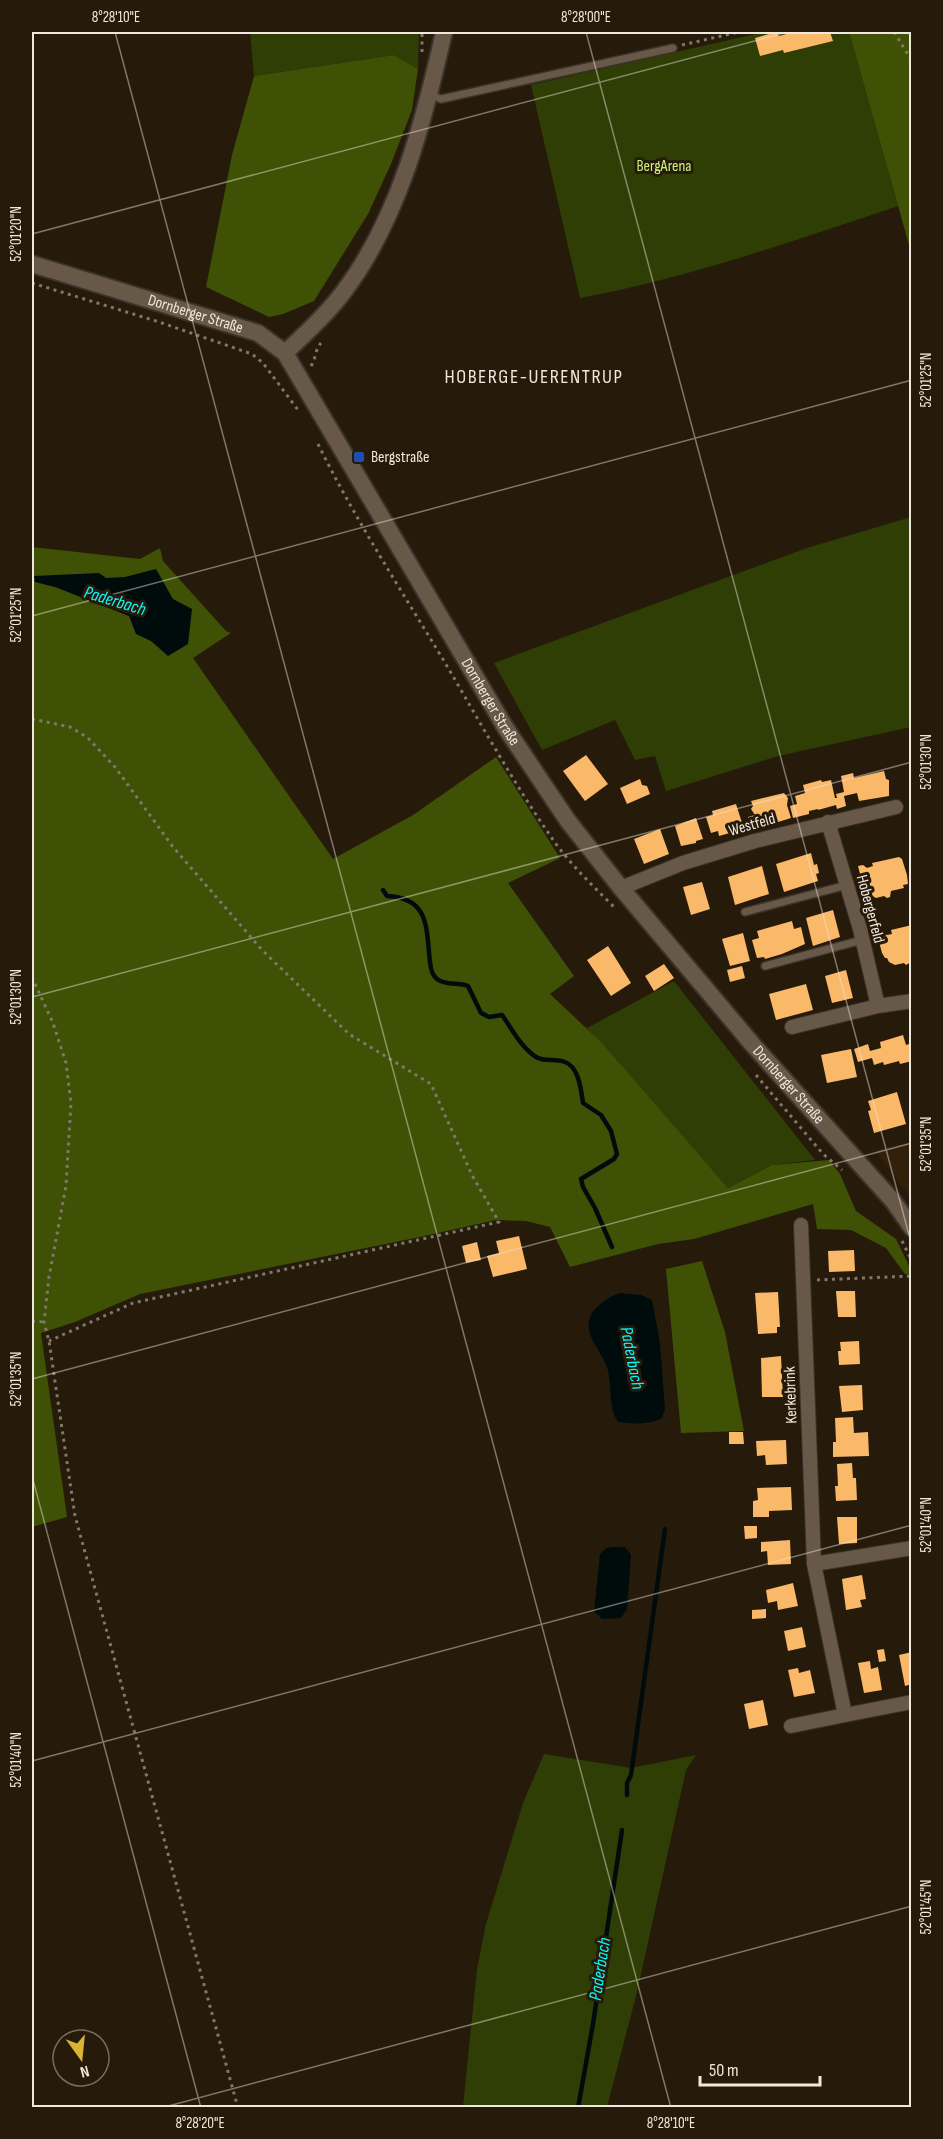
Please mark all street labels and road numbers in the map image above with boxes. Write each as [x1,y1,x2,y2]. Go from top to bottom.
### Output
street label: Dornberger Straße [146,290,245,337]
street label: Dornberger Straße [457,655,524,749]
street label: Westfeld [727,809,777,841]
street label: Hobergerfeld [852,873,888,945]
street label: Dornberger Straße [749,1042,829,1128]
street label: Kerkebrink [781,1366,801,1424]

